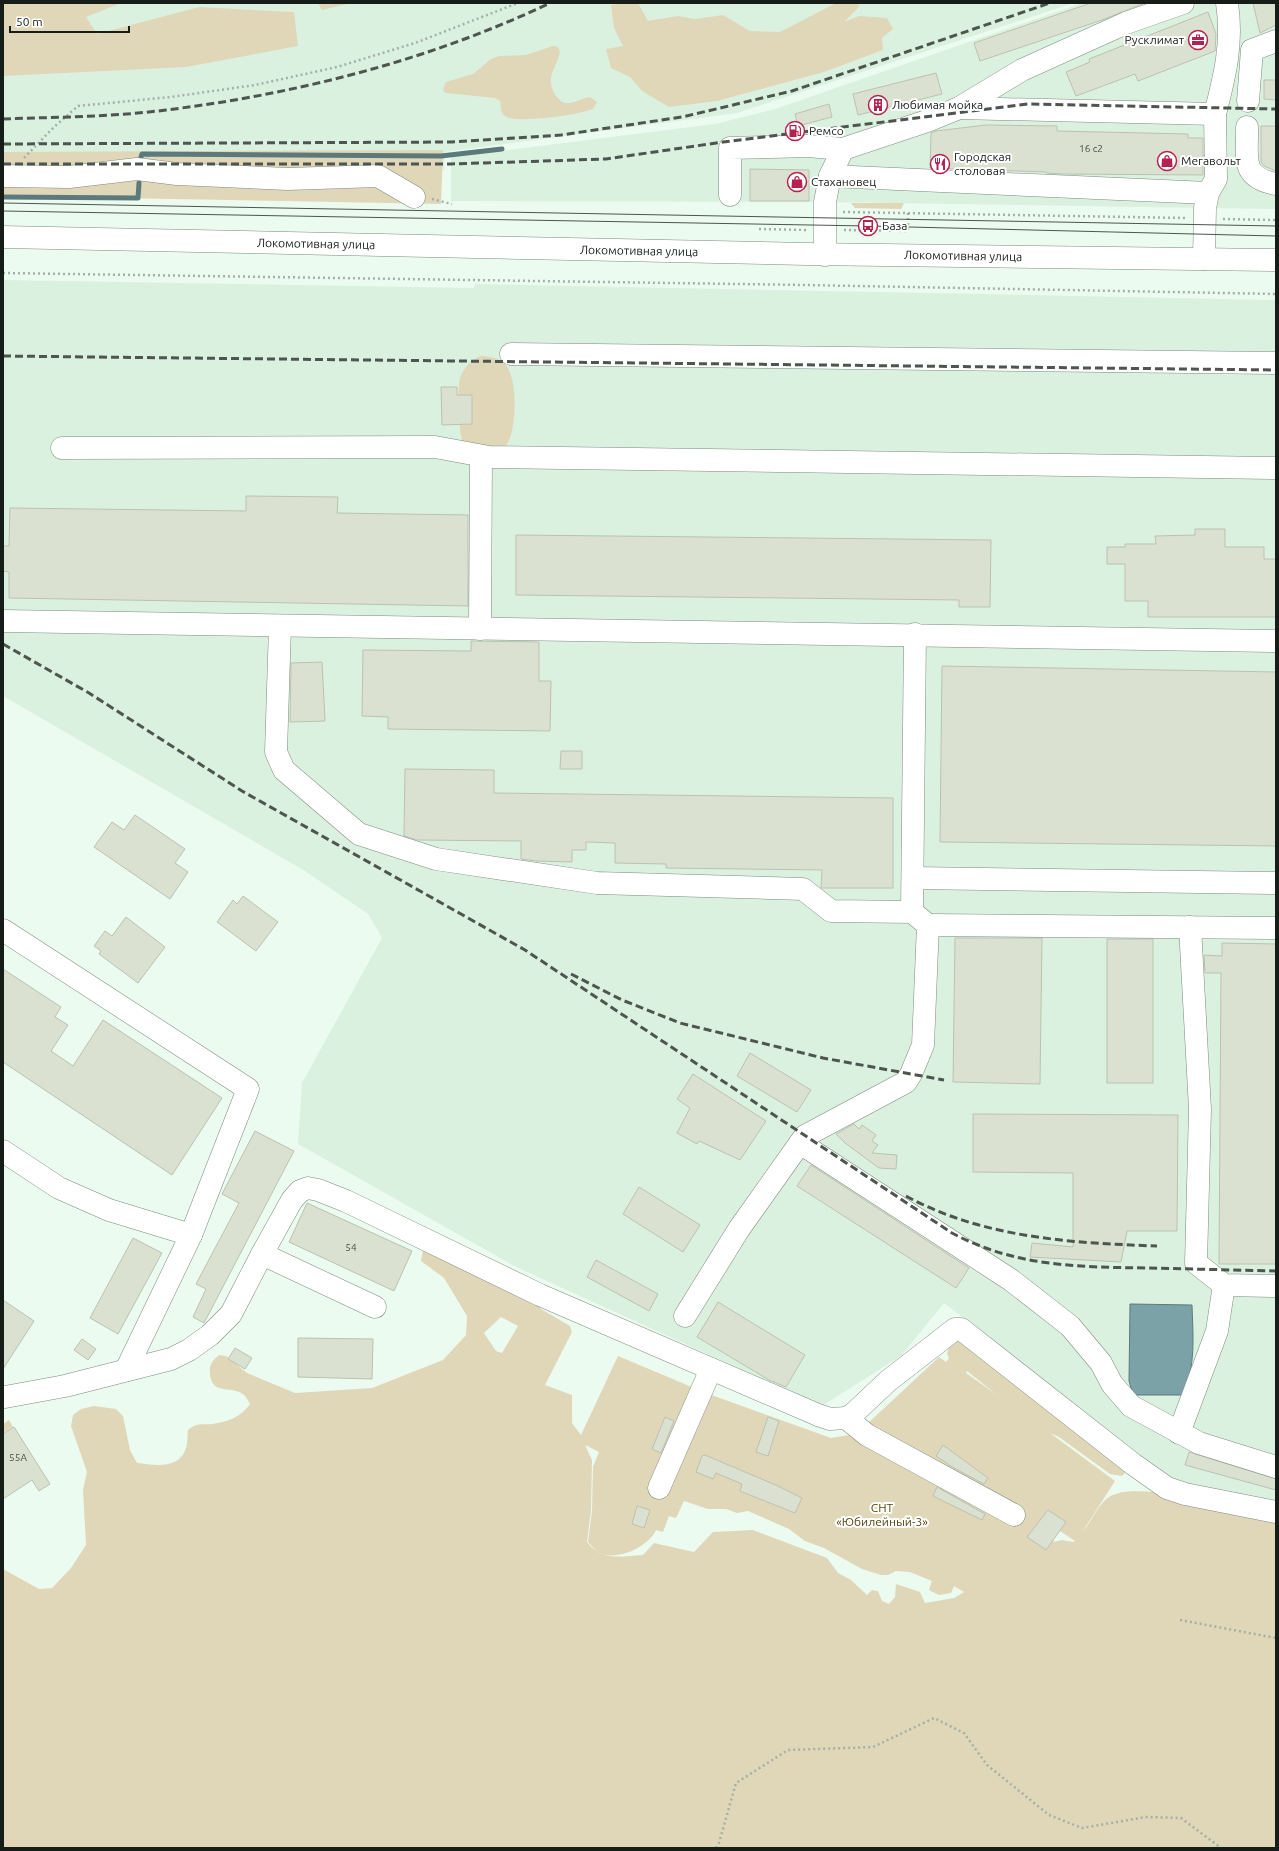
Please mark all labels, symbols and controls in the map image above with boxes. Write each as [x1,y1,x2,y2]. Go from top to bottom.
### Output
scale bar [10,8,129,34]
text: 50 m [16,15,43,28]
office icon: Русклимат [1187,29,1209,51]
place label: Русклимат [1125,33,1185,46]
building icon: Любимая мойка [867,94,889,116]
place label: Любимая мойка [892,98,983,111]
fuel station icon: Ремсо [784,120,806,142]
place label: Ремсо [809,124,844,137]
house number: 16 с2 [1079,143,1103,154]
place label: Городская столовая [954,150,1011,177]
shop icon: Мегавольт [1156,150,1178,172]
restaurant icon: Городская столовая [929,153,951,175]
place label: Мегавольт [1181,154,1242,167]
shop icon: Стахановец [786,171,808,193]
place label: Стахановец [811,175,876,188]
bus stop icon: База [857,215,879,237]
place label: База [882,219,907,232]
street label: Локомотивная улица [257,236,375,251]
street label: Локомотивная улица [580,243,698,258]
street label: Локомотивная улица [904,248,1022,263]
house number: 54 [345,1242,357,1253]
house number: 55А [9,1452,27,1463]
park label: СНТ «Юбилейный-3» [836,1501,928,1528]

